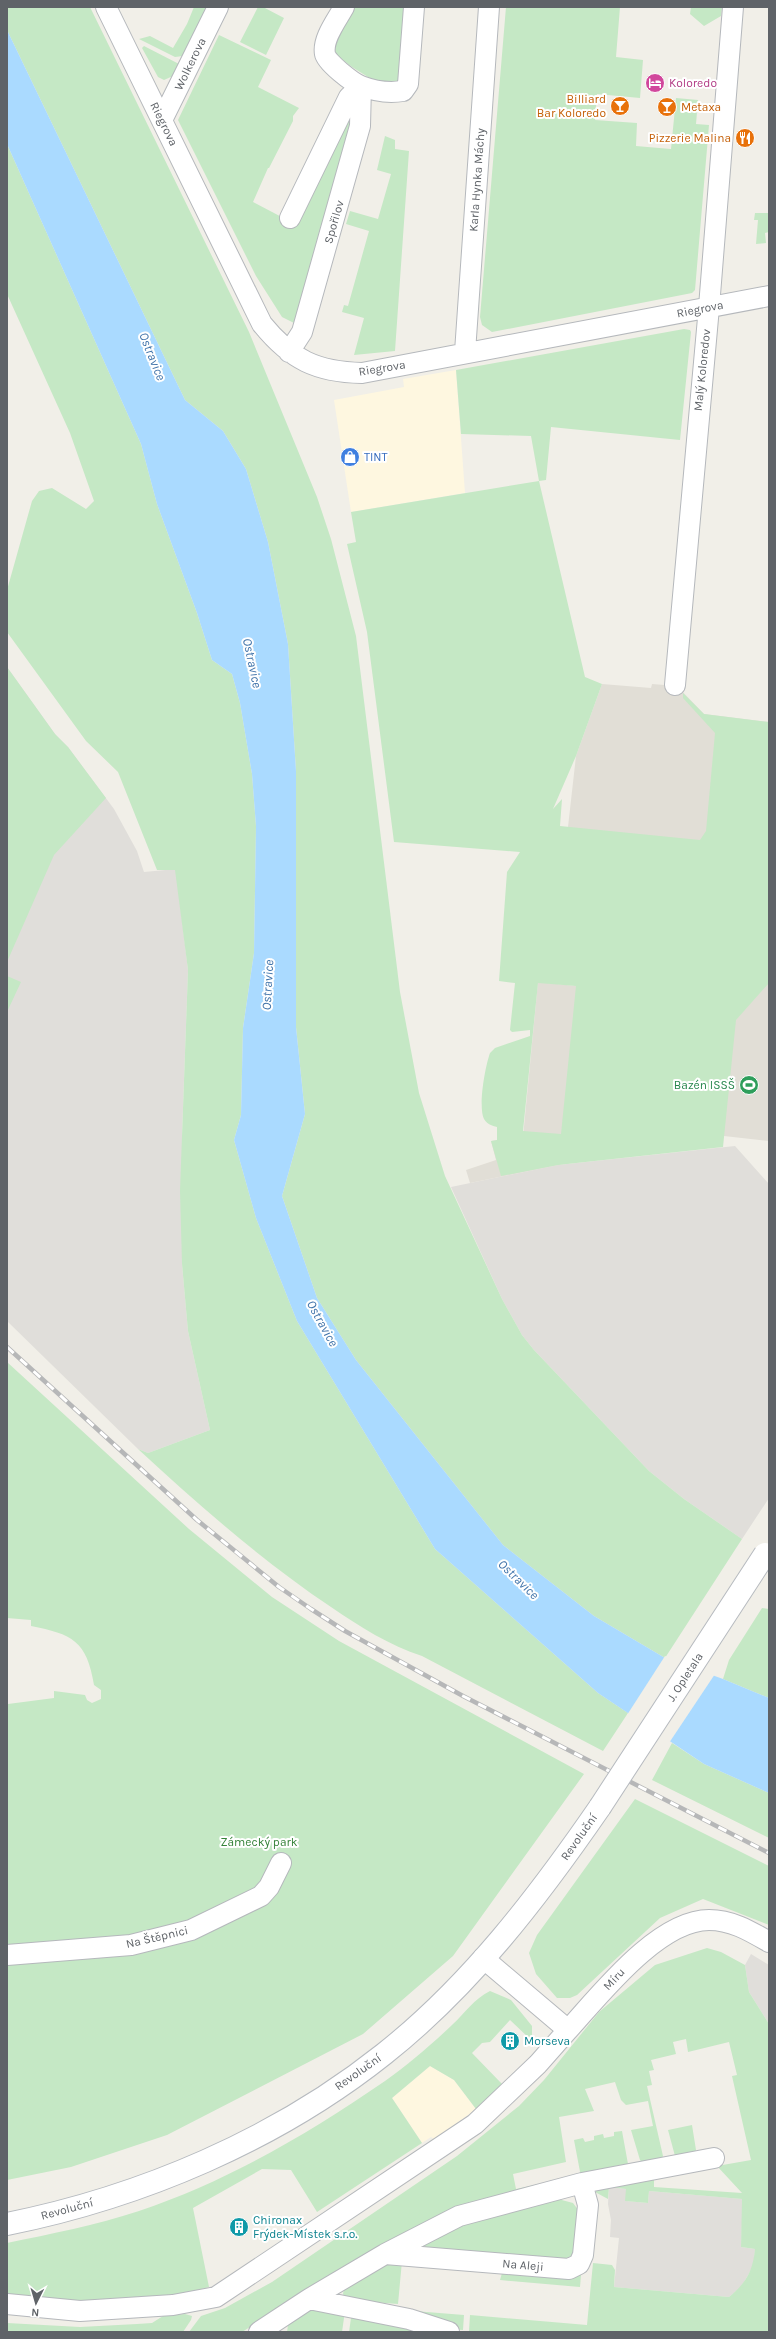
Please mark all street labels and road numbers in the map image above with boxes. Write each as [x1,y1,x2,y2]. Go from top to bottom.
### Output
street label: Wolkerova [171,35,209,93]
street label: Riegrova [147,100,181,148]
street label: Karla Hynka Máchy [466,127,488,232]
street label: Spořilov [321,199,347,245]
street label: Riegrova [675,298,725,320]
street label: Malý Koloredov [691,328,713,412]
street label: Riegrova [357,357,407,379]
street label: J. Opletala [664,1650,706,1704]
street label: Revoluční [558,1811,600,1863]
street label: Na Štěpnici [124,1922,189,1951]
street label: Míru [600,1965,628,1993]
street label: Revoluční [332,2051,384,2093]
street label: Revoluční [39,2195,95,2223]
street label: Na Aleji [502,2256,544,2274]

